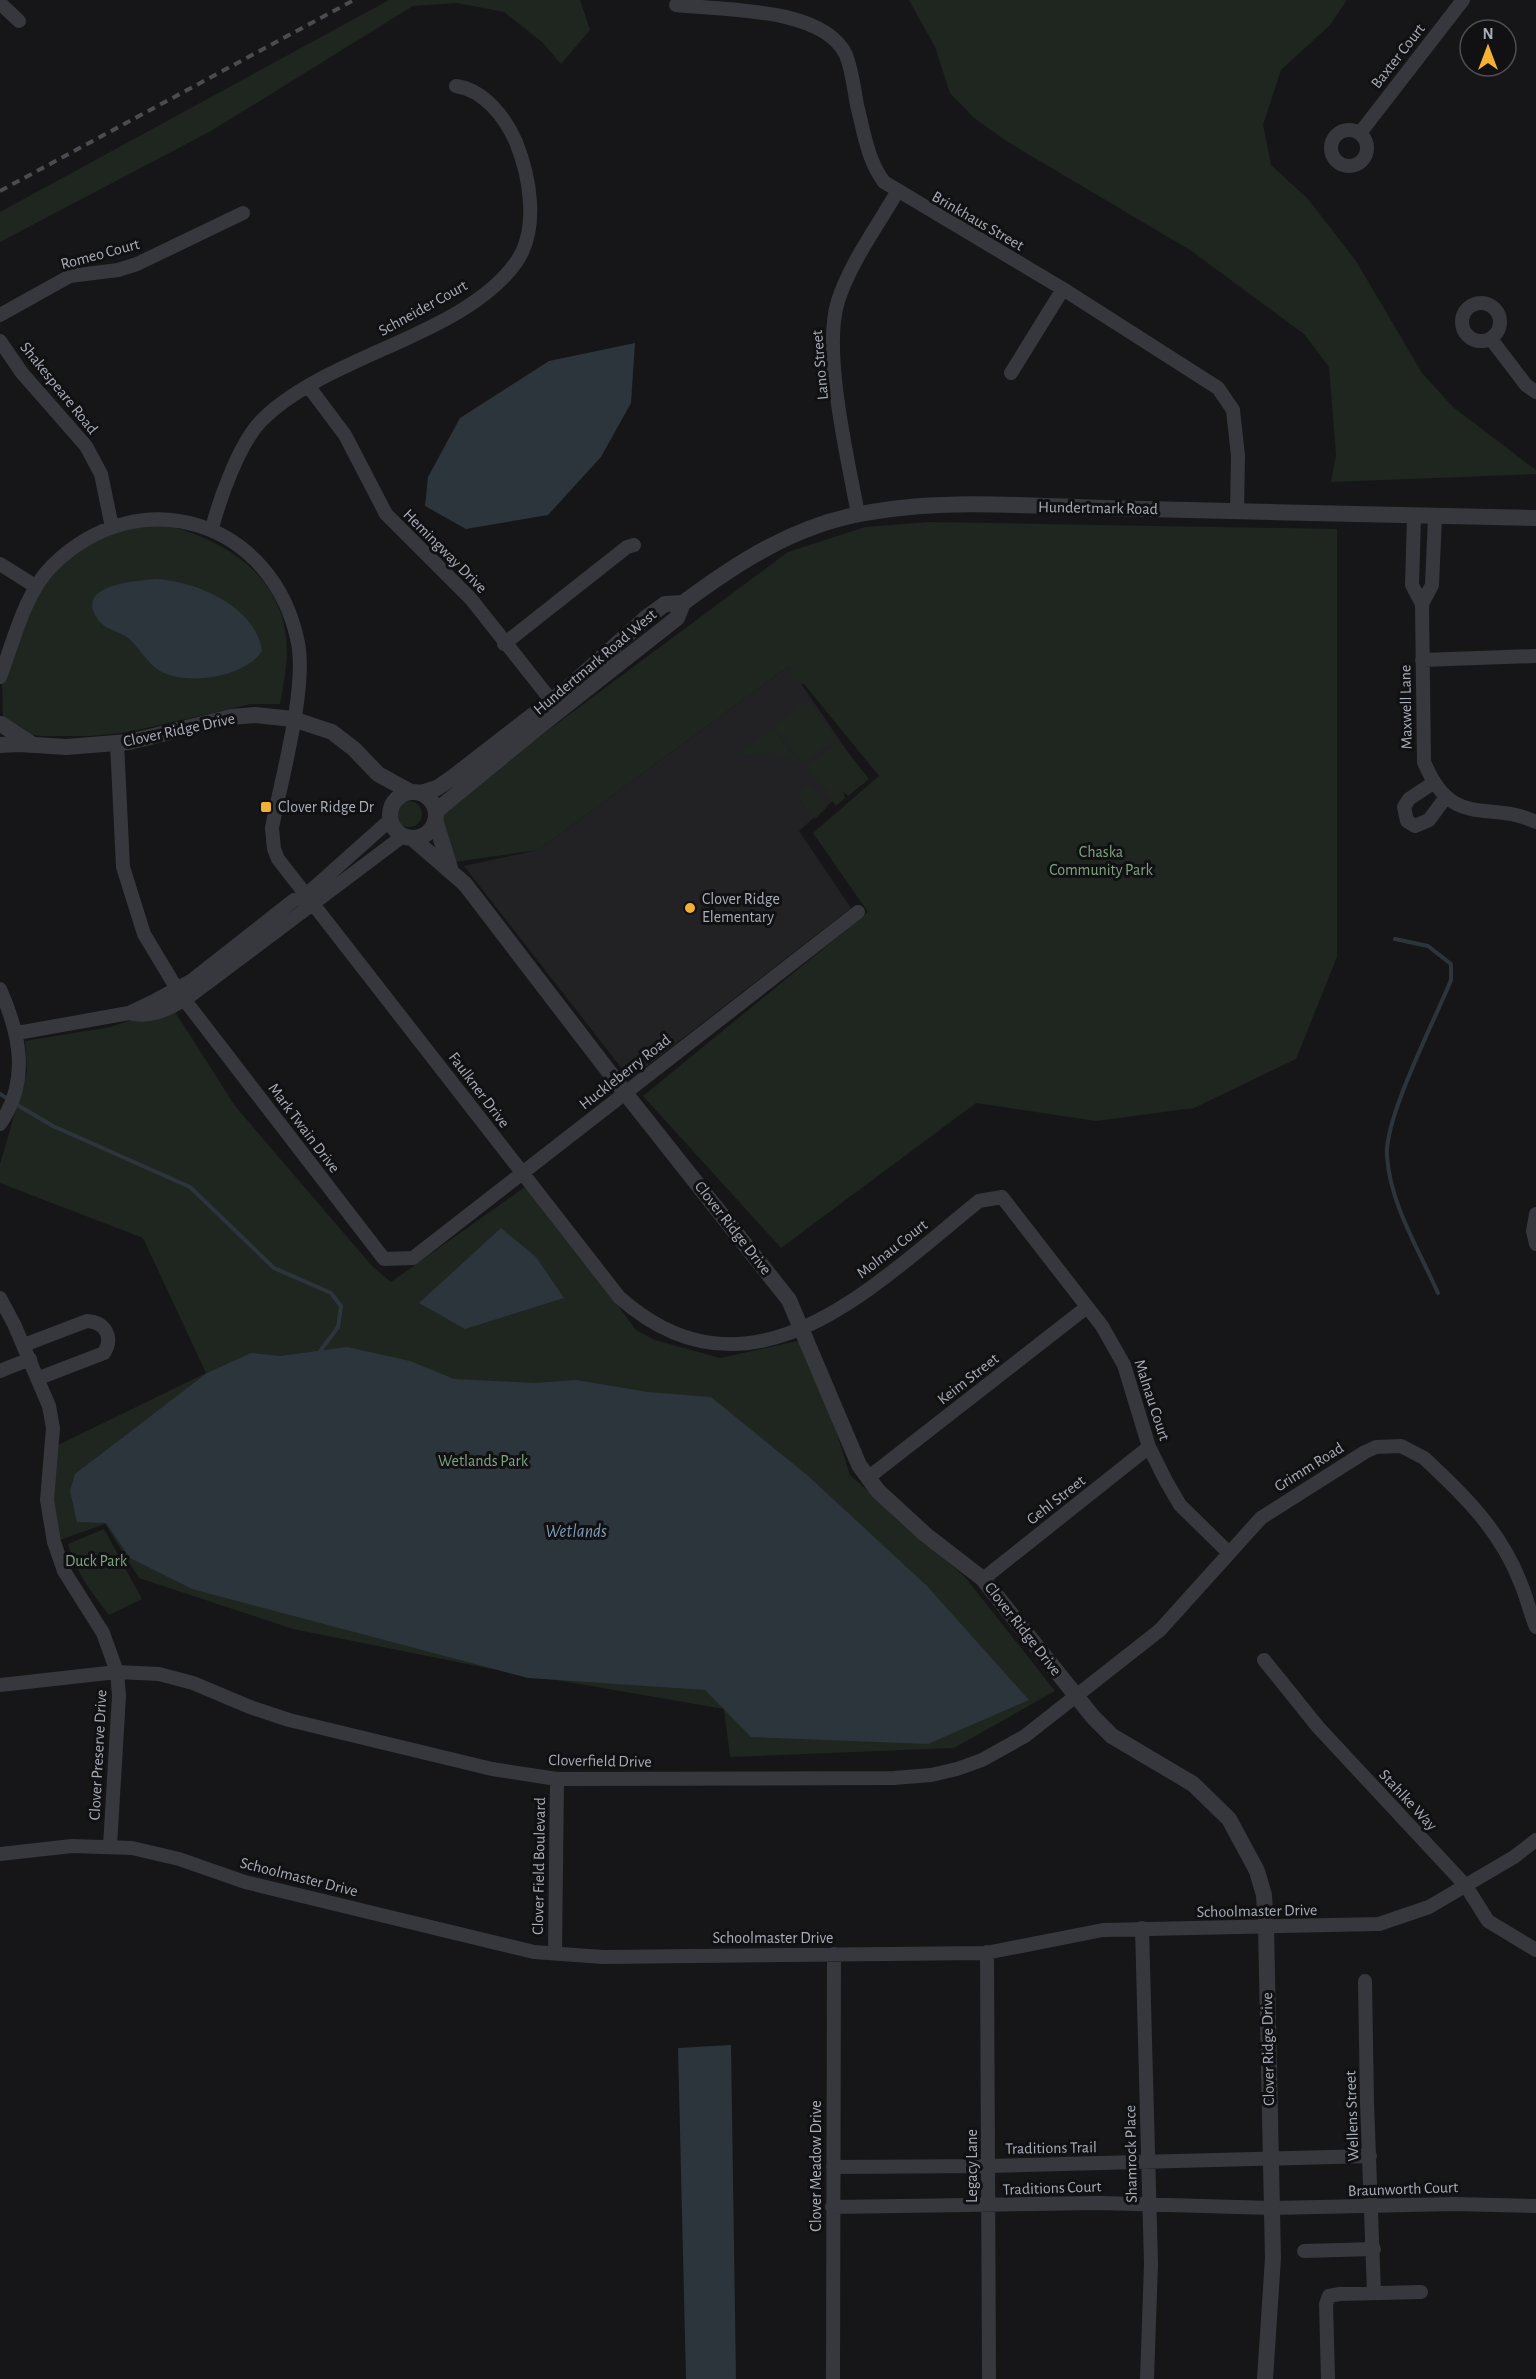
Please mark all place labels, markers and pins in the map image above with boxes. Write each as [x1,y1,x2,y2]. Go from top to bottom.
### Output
place label: Clover Ridge Dr [278,799,375,815]
marker: Clover Ridge Dr [259,800,273,814]
place label: Clover Ridge Elementary [702,891,780,926]
marker: Clover Ridge Elementary [683,901,697,915]

